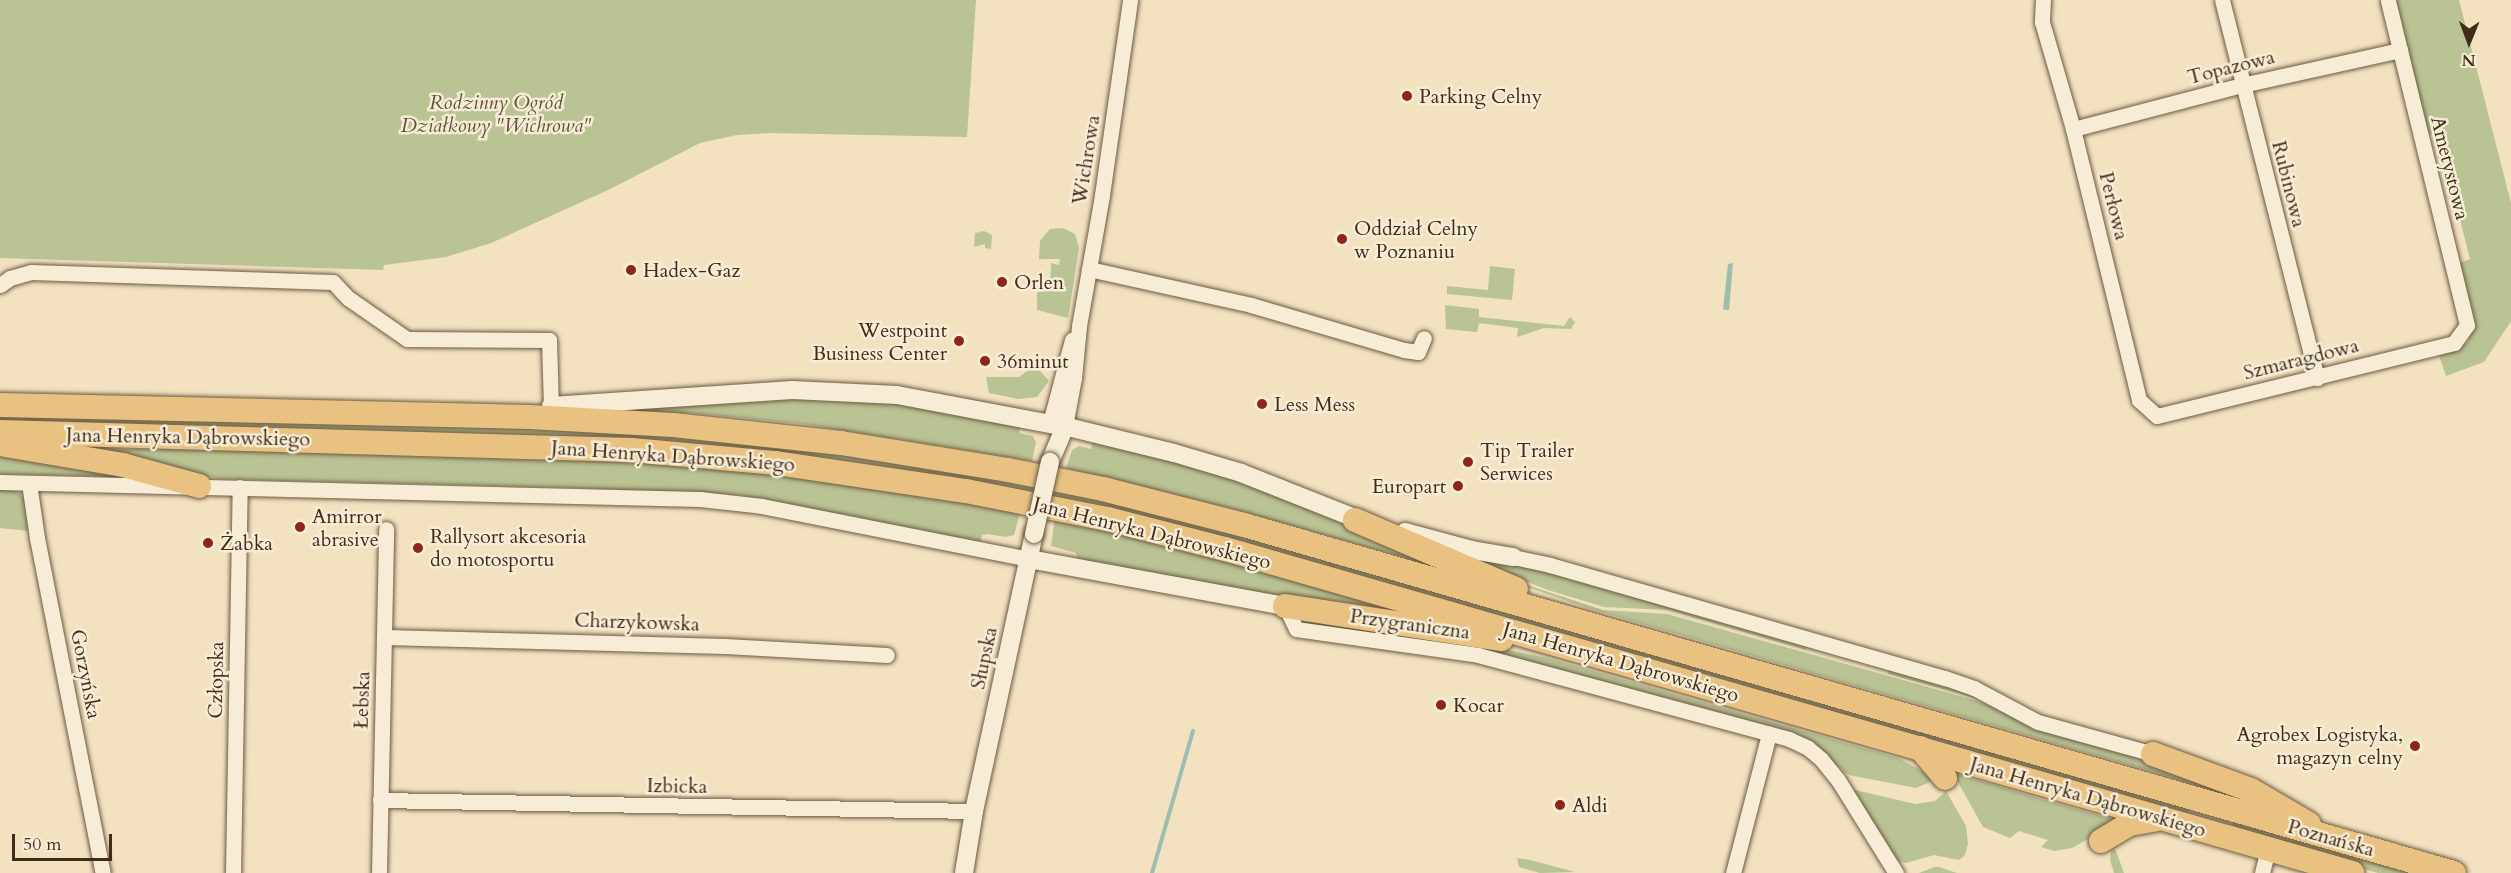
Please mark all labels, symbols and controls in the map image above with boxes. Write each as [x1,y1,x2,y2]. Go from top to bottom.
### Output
north arrow [2439,12,2499,72]
street label: Topazowa [2185,45,2277,89]
text: N [2462,49,2476,71]
place label: Parking Celny [1419,84,1542,108]
marker: Parking Celny [1400,89,1414,103]
park label: Rodzinny Ogród Działkowy "Wichrowa" [401,91,591,138]
street label: Wichrowa [1067,113,1105,207]
street label: Ametystowa [2426,114,2474,222]
street label: Rubinowa [2267,138,2311,230]
street label: Perłowa [2094,170,2134,242]
place label: Oddział Celny w Poznaniu [1354,216,1478,263]
marker: Oddział Celny w Poznaniu [1335,232,1349,246]
place label: Hadex-Gaz [643,258,740,282]
marker: Hadex-Gaz [624,263,638,277]
place label: Orlen [1014,270,1064,294]
marker: Orlen [995,275,1009,289]
place label: Westpoint Business Center [812,318,947,365]
street label: Szmaragdowa [2241,333,2361,385]
marker: Westpoint Business Center [952,334,966,348]
place label: 36minut [997,349,1069,373]
marker: 36minut [978,354,992,368]
place label: Less Mess [1274,392,1355,416]
marker: Less Mess [1255,397,1269,411]
street label: Jana Henryka Dąbrowskiego [66,423,310,451]
street label: Jana Henryka Dąbrowskiego [550,436,796,476]
place label: Tip Trailer Serwices [1480,438,1574,485]
marker: Tip Trailer Serwices [1461,455,1475,469]
place label: Europart [1372,474,1446,498]
marker: Europart [1451,479,1465,493]
street label: Jana Henryka Dąbrowskiego [1031,492,1273,574]
place label: Amirror abrasive [312,504,381,551]
marker: Amirror abrasive [293,520,307,534]
place label: Rallysort akcesoria do motosportu [430,524,586,571]
place label: Żabka [220,531,273,555]
marker: Żabka [201,536,215,550]
marker: Rallysort akcesoria do motosportu [411,541,425,555]
street label: Przygraniczna [1349,604,1471,644]
street label: Charzykowska [574,608,700,636]
street label: Jana Henryka Dąbrowskiego [1500,617,1742,707]
street label: Słupska [966,625,1002,691]
street label: Gorzyńska [66,627,106,721]
street label: Człopska [203,641,229,719]
street label: Łebska [349,671,375,729]
place label: Kocar [1453,693,1504,717]
marker: Kocar [1434,698,1448,712]
place label: Agrobex Logistyka, magazyn celny [2237,722,2403,769]
marker: Agrobex Logistyka, magazyn celny [2408,739,2422,753]
street label: Jana Henryka Dąbrowskiego [1967,752,2209,842]
street label: Izbicka [647,773,707,799]
place label: Aldi [1572,793,1608,817]
marker: Aldi [1553,798,1567,812]
street label: Poznańska [2285,814,2377,862]
scale bar [15,822,116,860]
text: 50 m [23,832,62,857]

